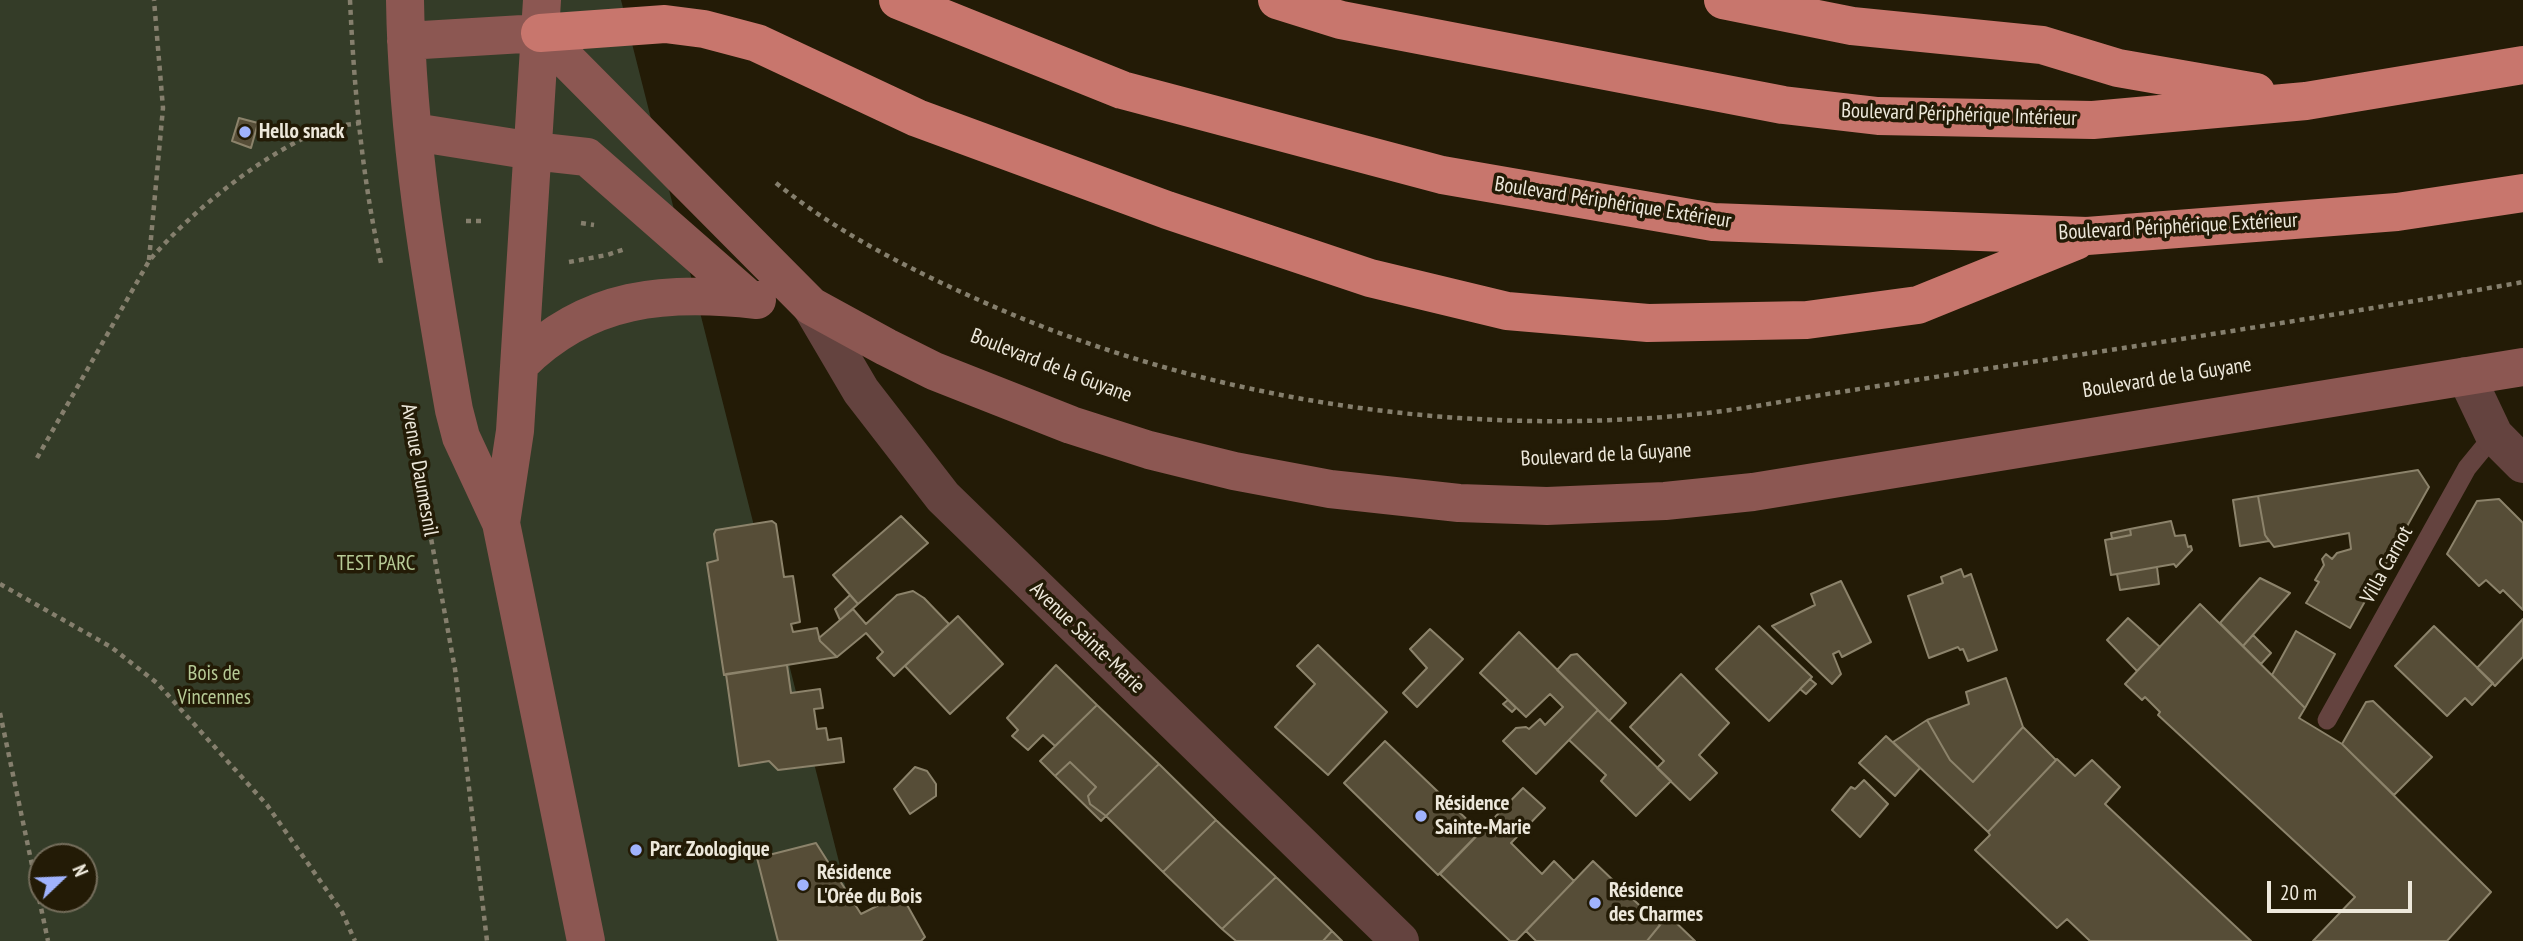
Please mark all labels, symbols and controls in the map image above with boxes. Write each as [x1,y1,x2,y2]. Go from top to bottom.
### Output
street label: Boulevard Périphérique Intérieur [1841,98,2077,132]
place label: Hello snack [259,119,344,145]
marker: Hello snack [237,124,253,140]
street label: Boulevard Périphérique Extérieur [1493,172,1733,234]
street label: Boulevard Périphérique Extérieur [2058,208,2298,246]
street label: Boulevard de la Guyane [967,324,1135,408]
street label: Boulevard de la Guyane [2081,352,2253,404]
street label: Avenue Daumesnil [395,402,443,538]
street label: Boulevard de la Guyane [1520,438,1692,472]
street label: Villa Carnot [2356,522,2418,608]
park label: TEST PARC [337,551,415,577]
street label: Avenue Sainte-Marie [1024,577,1150,699]
park label: Bois de Vincennes [177,661,251,711]
place label: Résidence Sainte-Marie [1435,791,1531,841]
marker: Résidence Sainte-Marie [1413,808,1429,824]
place label: Parc Zoologique [650,837,770,863]
marker: Parc Zoologique [628,842,644,858]
north arrow [28,843,98,913]
place label: Résidence L'Orée du Bois [817,860,922,910]
text: N [67,861,94,880]
scale bar [2271,867,2416,911]
marker: Résidence L'Orée du Bois [795,877,811,893]
place label: Résidence des Charmes [1609,878,1703,928]
text: 20 m [2280,879,2317,906]
marker: Résidence des Charmes [1587,895,1603,911]

